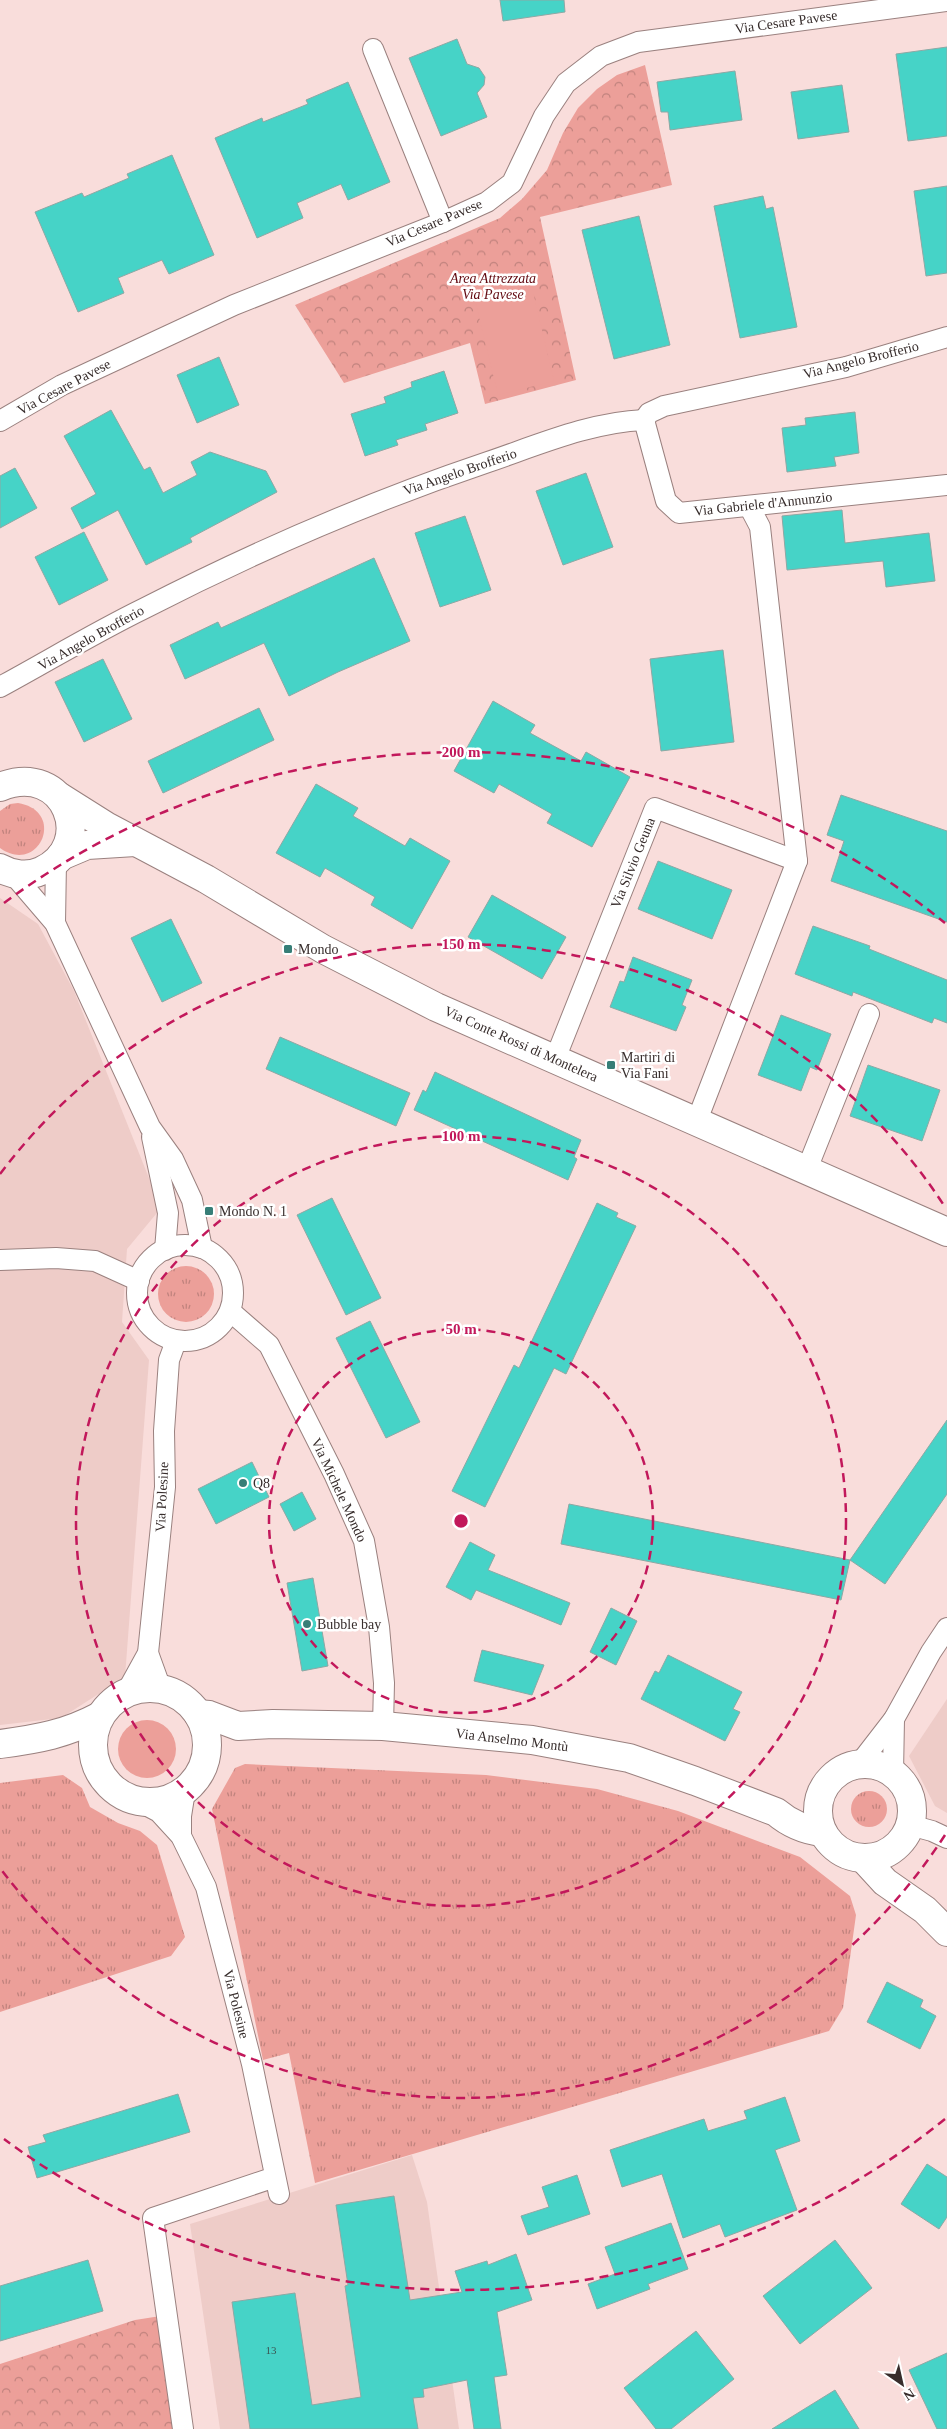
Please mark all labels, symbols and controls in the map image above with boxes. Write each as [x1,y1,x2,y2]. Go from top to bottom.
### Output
street label: Via Cesare Pavese [734,7,838,37]
street label: Via Cesare Pavese [384,196,484,250]
park label: Area Attrezzata Via Pavese [449,271,536,302]
street label: Via Angelo Brofferio [802,338,920,382]
street label: Via Cesare Pavese [15,356,113,418]
street label: Via Angelo Brofferio [401,446,519,498]
street label: Via Gabriele d'Annunzio [693,489,833,519]
street label: Via Angelo Brofferio [35,603,147,673]
text: 200 m [442,744,481,760]
street label: Via Silvio Geuna [608,815,658,910]
text: 150 m [442,936,481,952]
place label: Mondo [298,942,338,957]
marker: Mondo [282,943,294,955]
street label: Via Conte Rossi di Montelera [442,1003,601,1085]
place label: Martiri di Via Fani [621,1050,675,1081]
marker: Martiri di Via Fani [605,1059,617,1071]
text: 100 m [442,1128,481,1144]
place label: Mondo N. 1 [219,1204,287,1219]
marker: Mondo N. 1 [203,1205,215,1217]
text: 50 m [445,1321,477,1337]
street label: Via Michele Mondo [308,1436,370,1544]
street label: Via Polesine [153,1461,171,1533]
place label: Q8 [253,1476,270,1491]
marker: Q8 [237,1477,249,1489]
centre of rings [452,1512,470,1530]
place label: Bubble bay [317,1617,381,1632]
marker: Bubble bay [301,1618,313,1630]
street label: Via Anselmo Montù [455,1726,569,1754]
street label: Via Polesine [220,1968,252,2040]
house number: 13 [266,2344,277,2356]
north arrow [877,2359,927,2409]
text: N [901,2385,917,2403]

